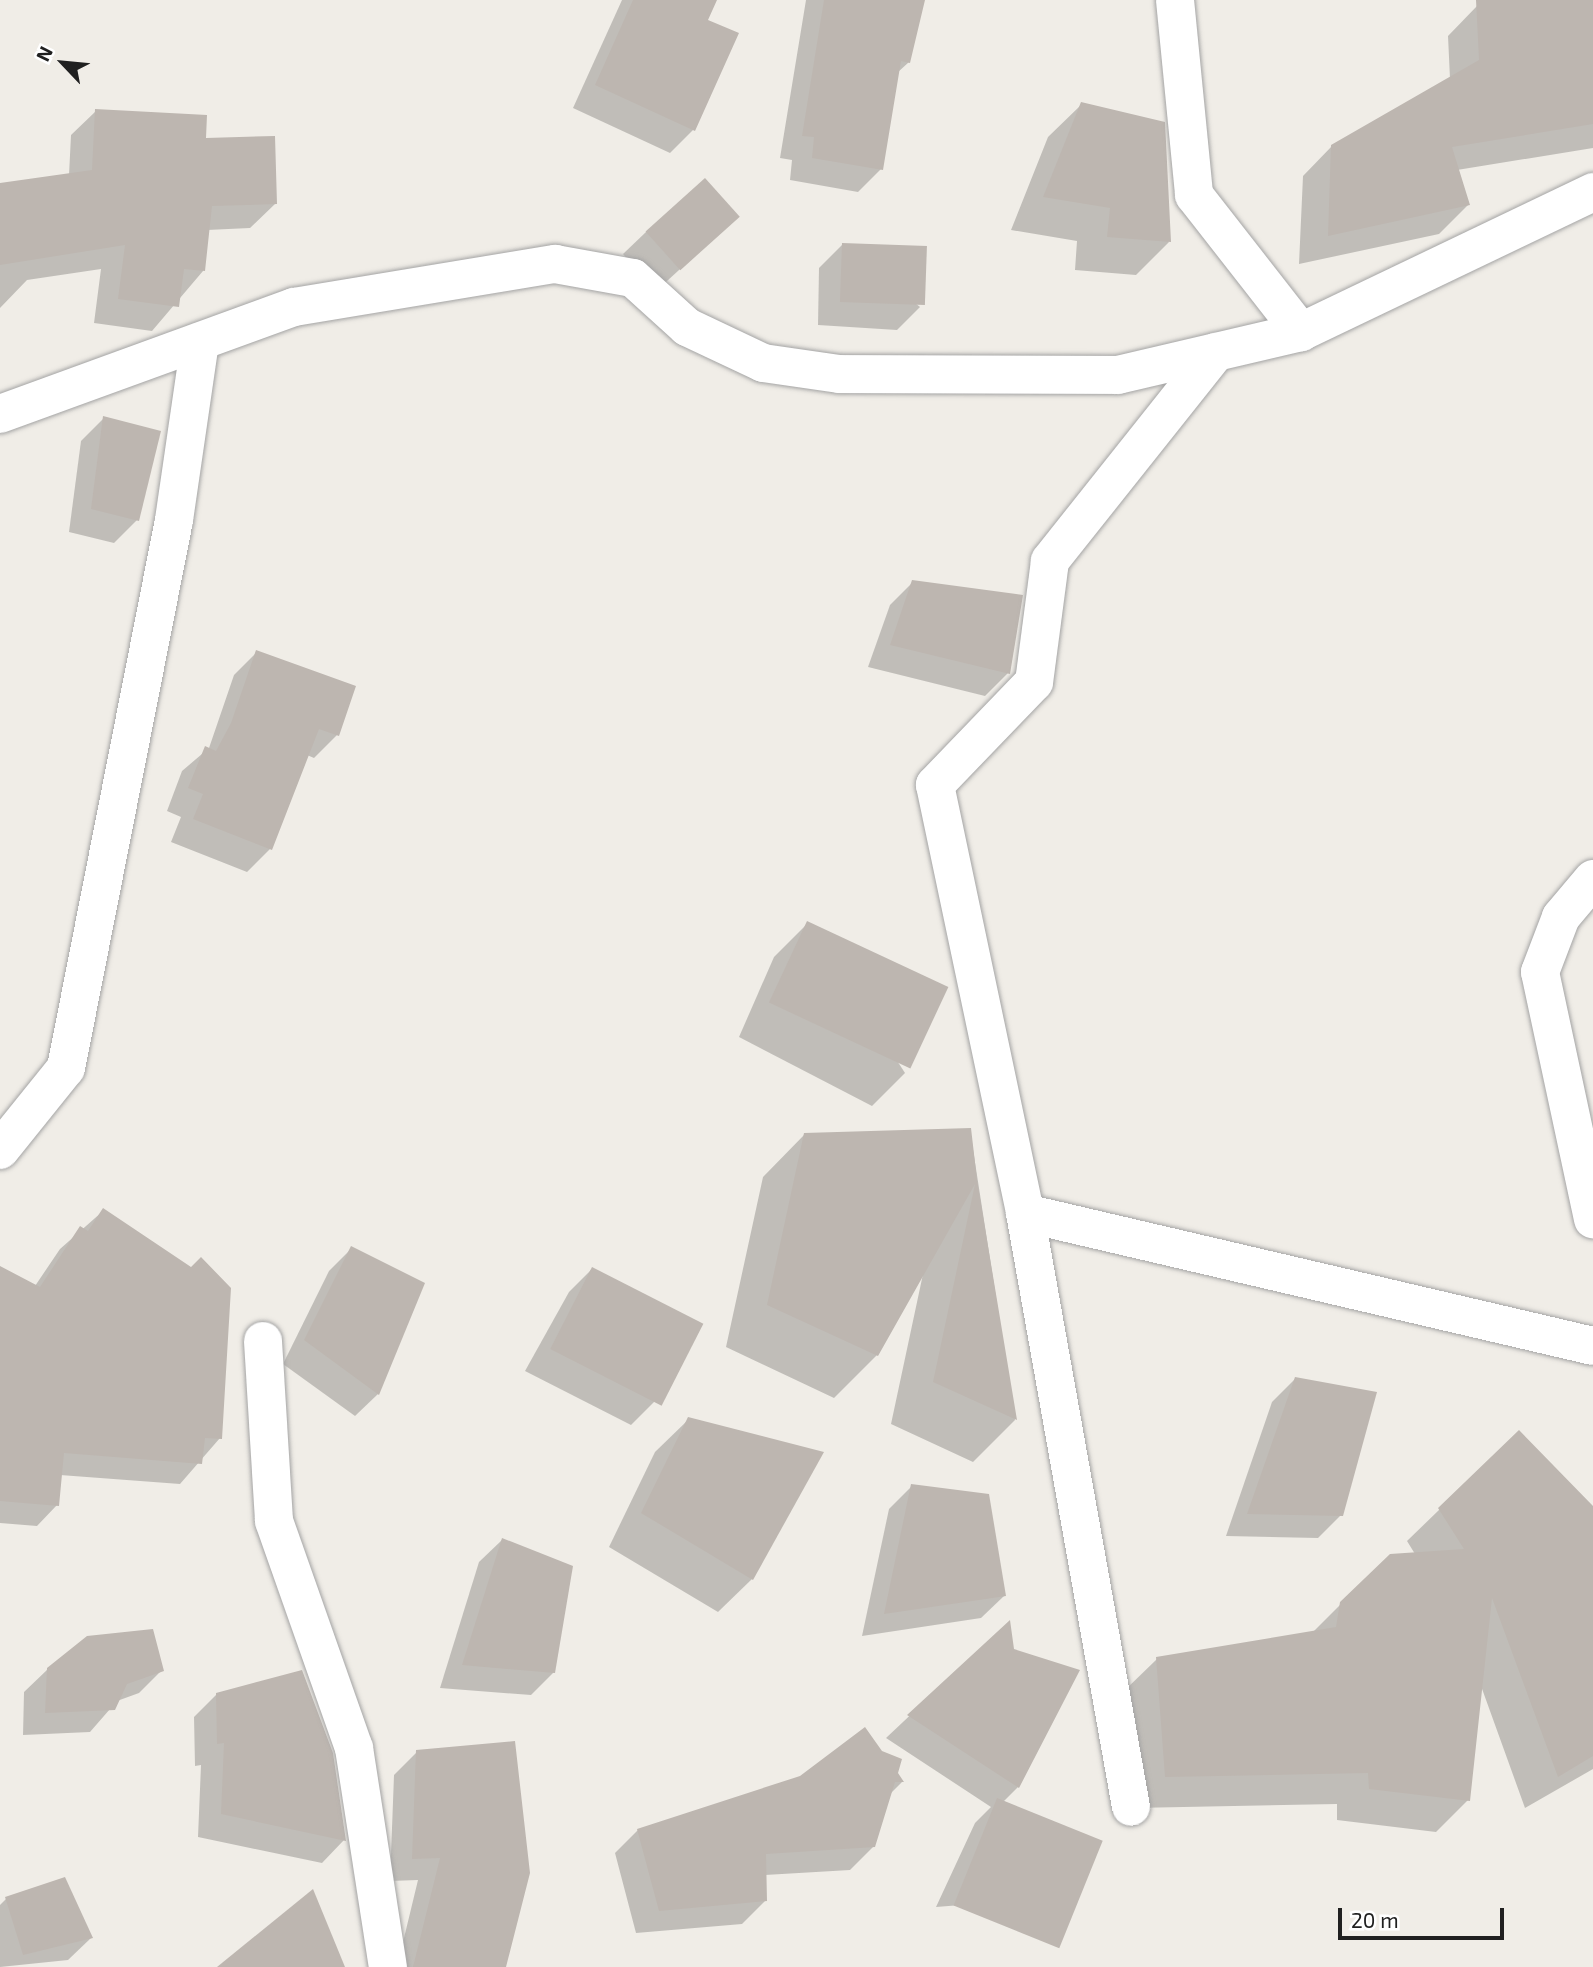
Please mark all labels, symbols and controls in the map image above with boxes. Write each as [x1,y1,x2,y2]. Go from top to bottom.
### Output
north arrow [28,28,98,98]
text: N [30,42,57,65]
scale bar [1341,1894,1507,1938]
text: 20 m [1351,1907,1399,1932]

